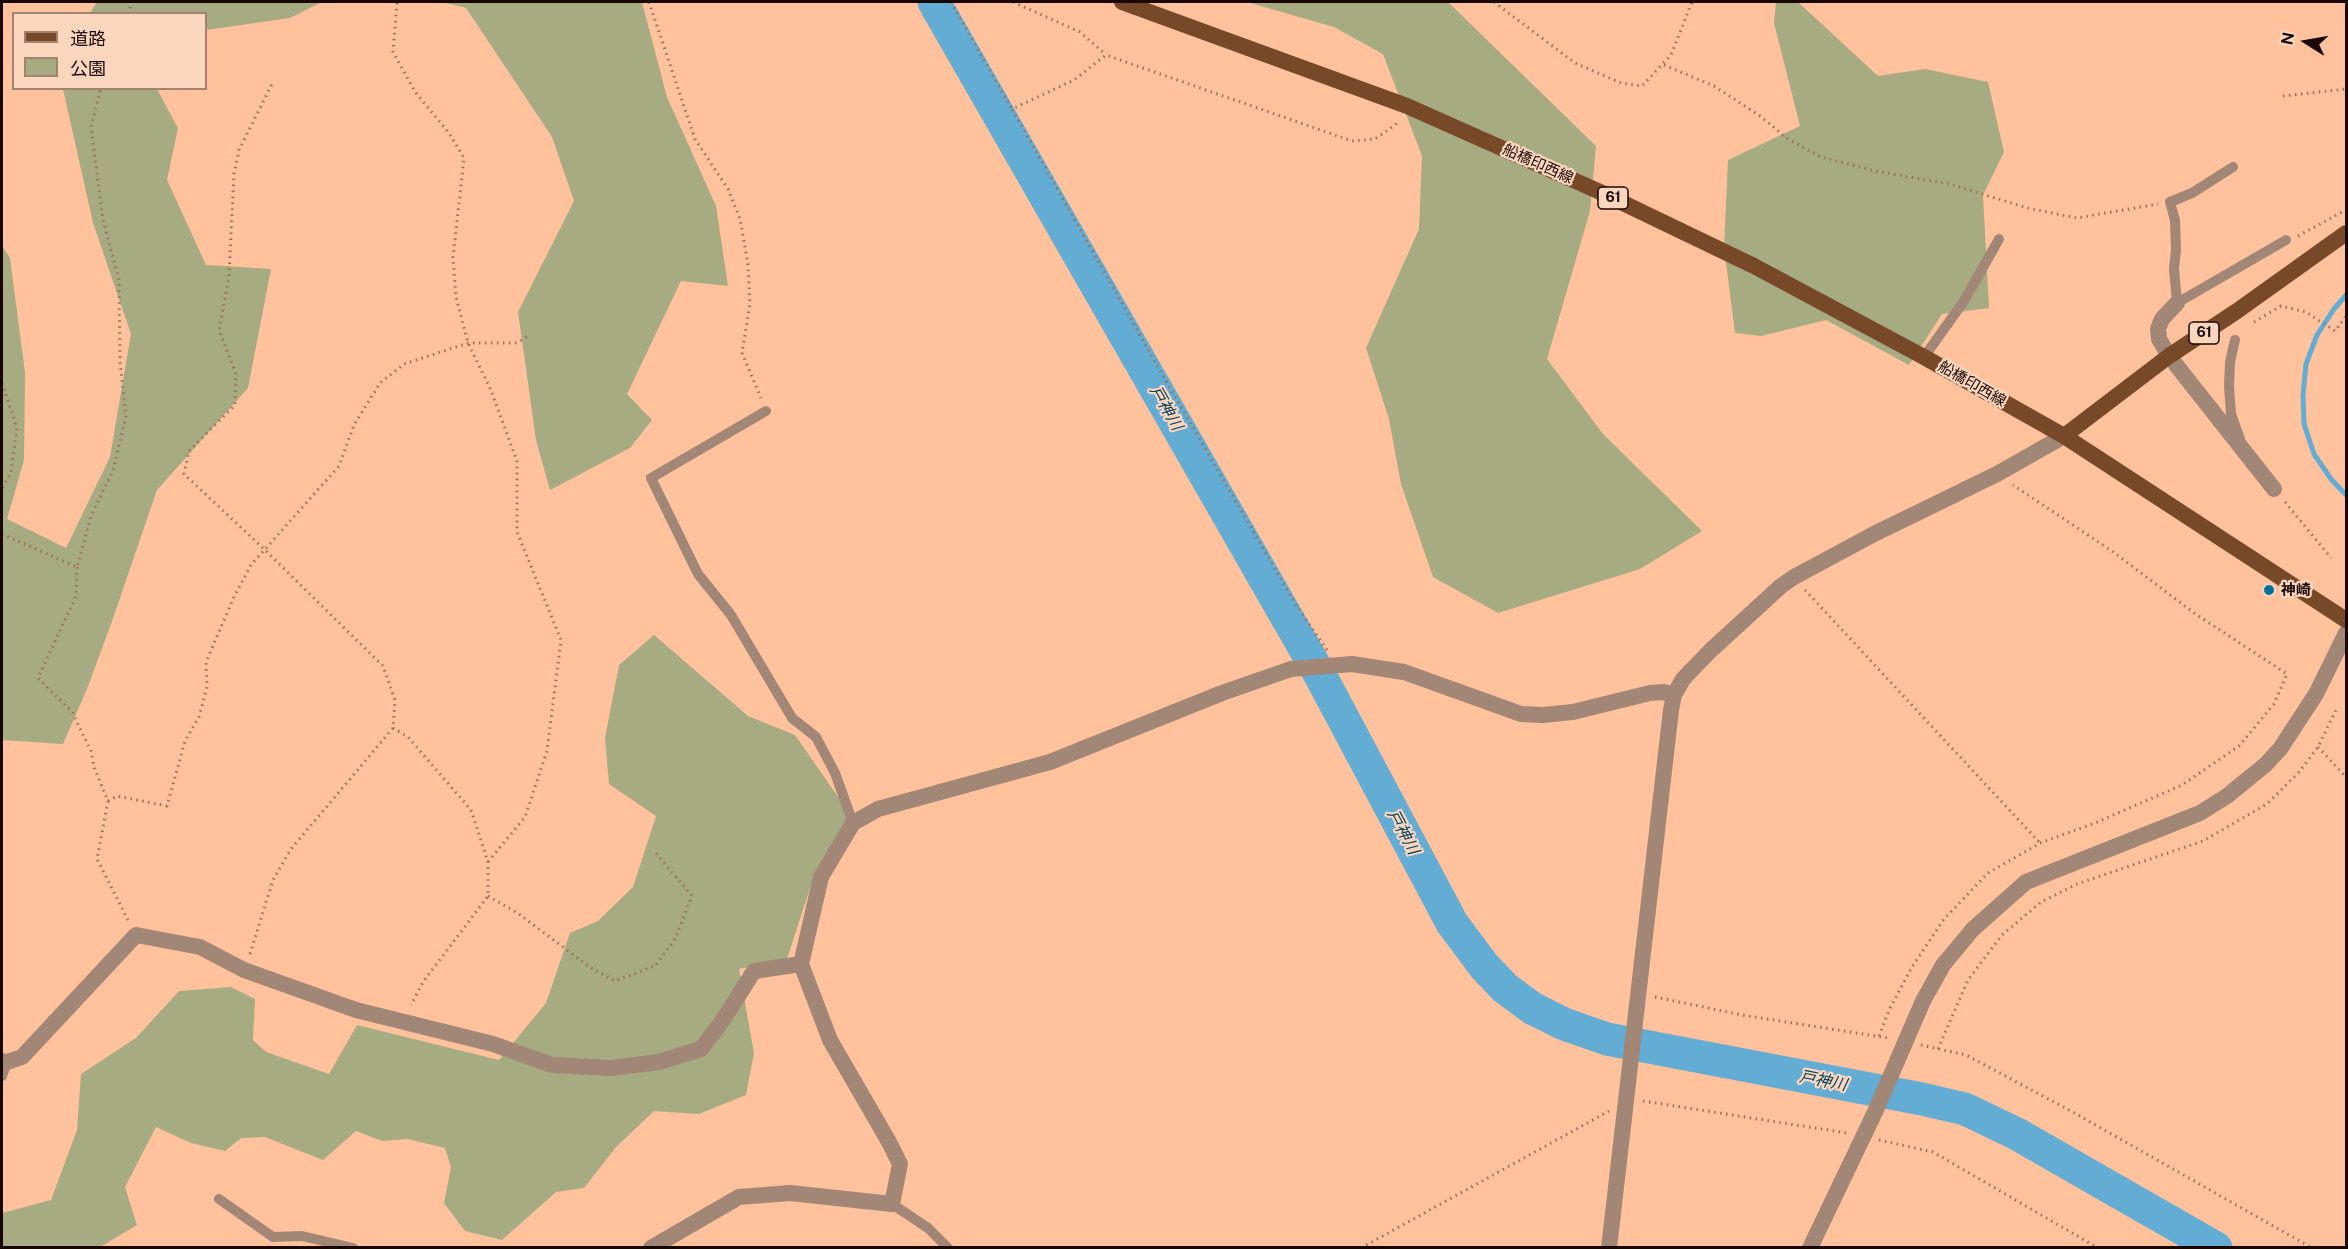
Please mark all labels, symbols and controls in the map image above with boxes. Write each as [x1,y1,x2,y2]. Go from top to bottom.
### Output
legend [12,12,207,90]
north arrow [2276,12,2336,72]
text: 道路 [70,28,106,49]
text: N [2277,31,2298,46]
text: 公園 [70,58,106,79]
street label: 船橋印西線 [1500,141,1576,187]
road number: 61 [1598,187,1628,209]
road number: 61 [2189,322,2219,344]
street label: 船橋印西線 [1935,357,2009,411]
water label: 戸神川 [1146,382,1186,434]
place label: 神崎 [2281,581,2311,599]
marker: 神崎 [2262,583,2276,597]
water label: 戸神川 [1383,806,1423,858]
water label: 戸神川 [1798,1067,1848,1095]

